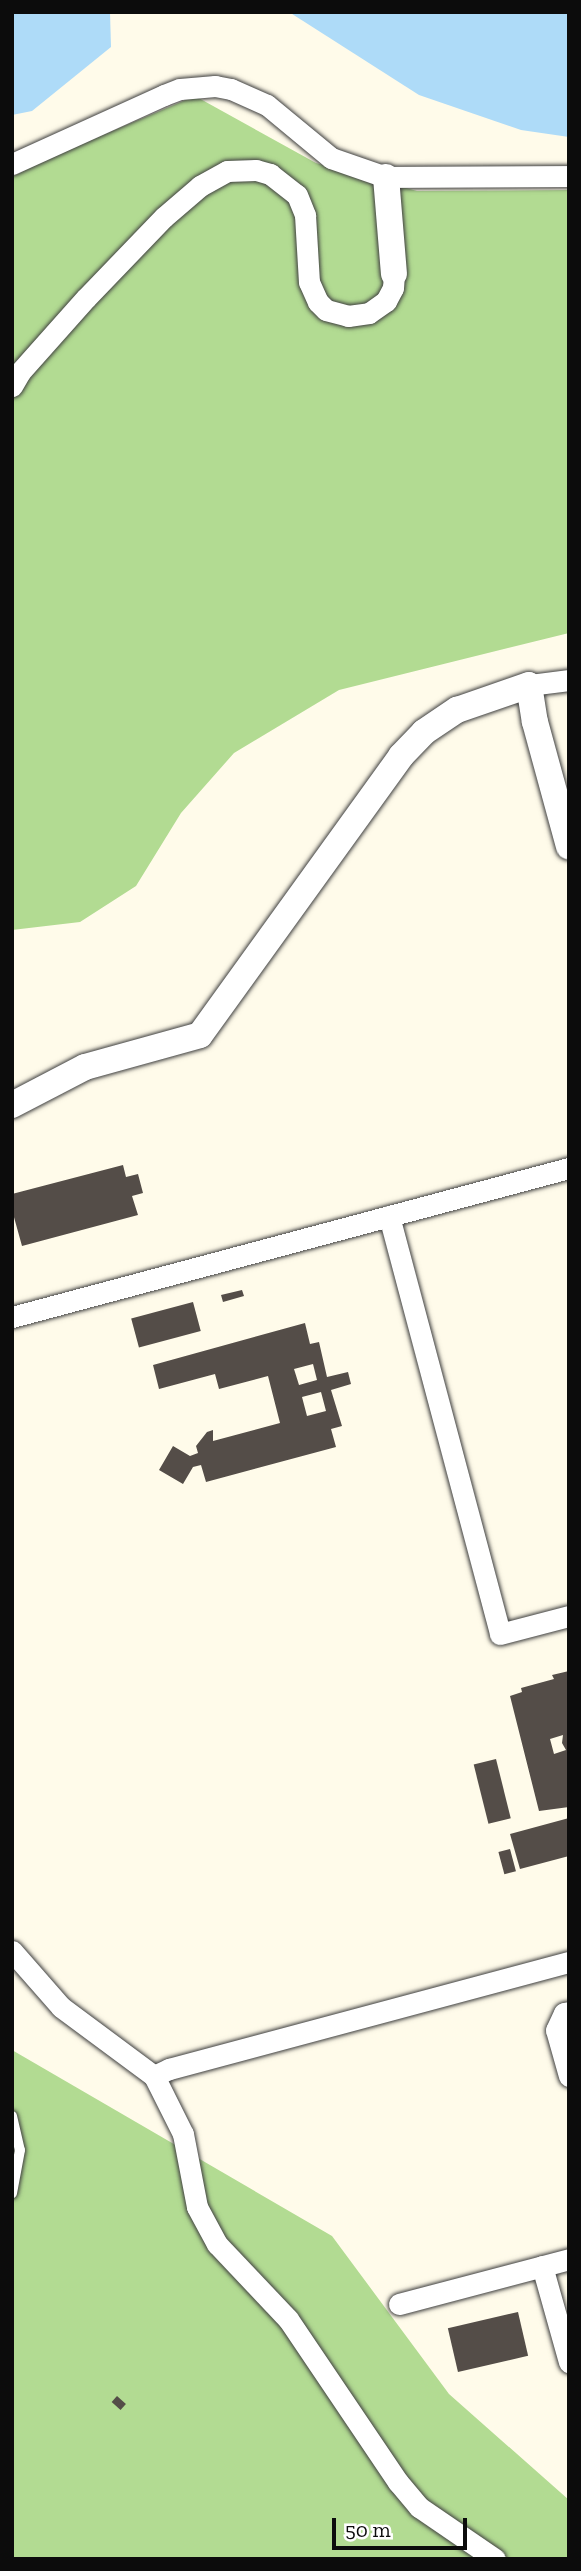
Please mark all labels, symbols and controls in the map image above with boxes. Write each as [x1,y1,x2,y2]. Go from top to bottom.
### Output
scale bar [336,2504,471,2548]
text: 50 m [345,2517,391,2542]

